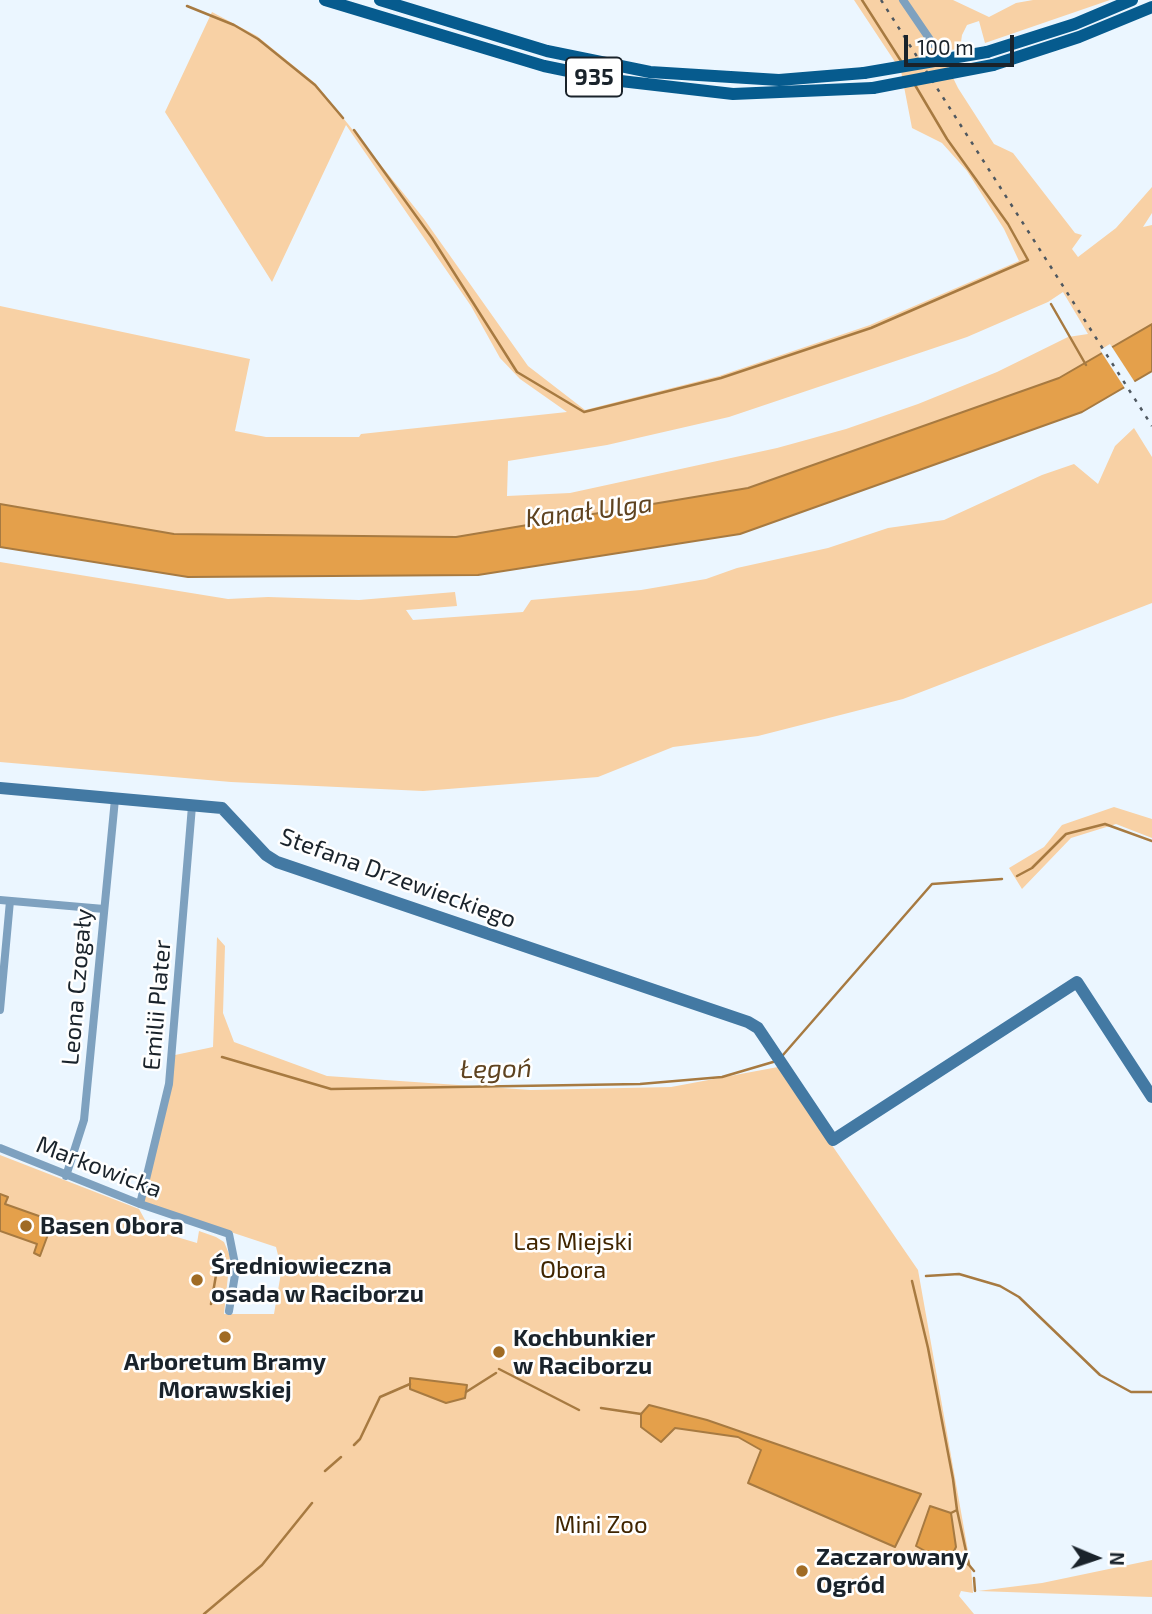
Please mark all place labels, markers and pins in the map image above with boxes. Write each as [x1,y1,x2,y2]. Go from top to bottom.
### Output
place label: Basen Obora [40,1212,184,1240]
marker: Basen Obora [18,1218,34,1234]
place label: Średniowieczna osada w Raciborzu [211,1252,424,1308]
marker: Średniowieczna osada w Raciborzu [189,1272,205,1288]
place label: Kochbunkier w Raciborzu [513,1324,655,1380]
marker: Arboretum Bramy Morawskiej [217,1329,233,1345]
marker: Kochbunkier w Raciborzu [491,1344,507,1360]
place label: Arboretum Bramy Morawskiej [124,1348,326,1404]
place label: Zaczarowany Ogród [816,1543,968,1599]
marker: Zaczarowany Ogród [794,1563,810,1579]

